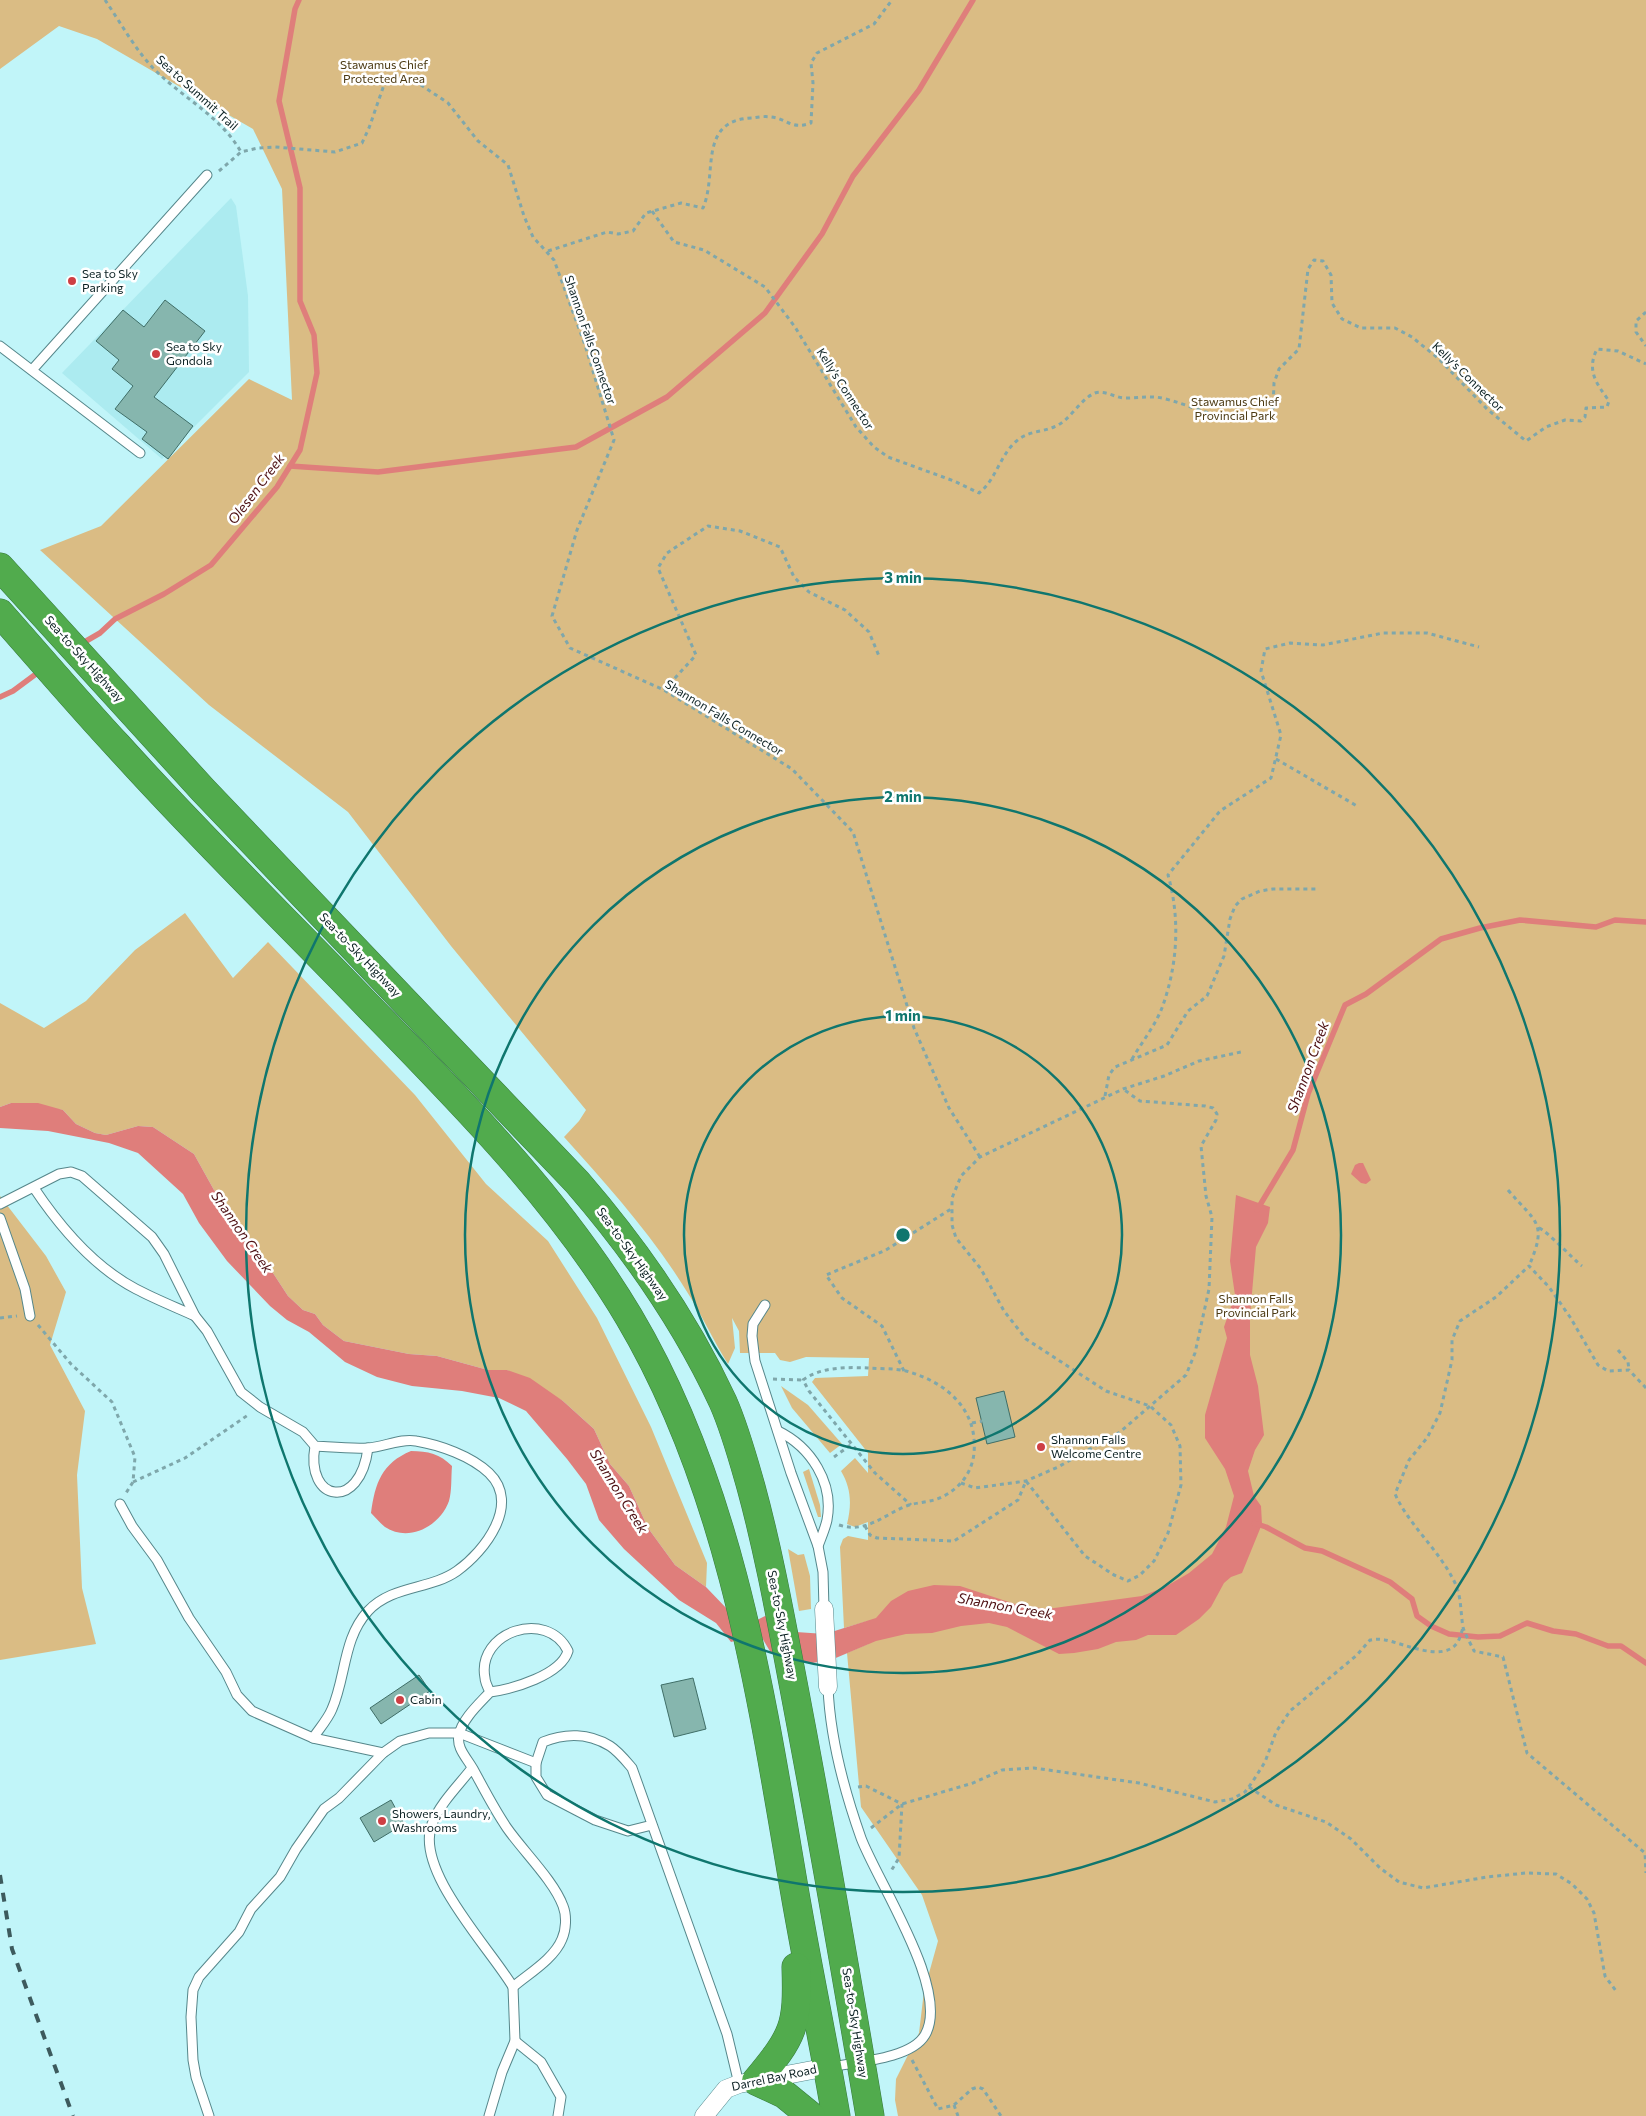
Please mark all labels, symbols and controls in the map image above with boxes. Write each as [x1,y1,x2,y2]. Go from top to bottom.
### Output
street label: Sea to Summit Trail [154,52,241,133]
park label: Stawamus Chief Protected Area [340,57,428,85]
place label: Sea to Sky Parking [82,266,138,294]
street label: Shannon Falls Connector [562,273,620,406]
marker: Sea to Sky Parking [66,275,78,287]
place label: Sea to Sky Gondola [166,339,222,367]
street label: Kelly’s Connector [1430,339,1508,414]
street label: Kelly’s Connector [814,345,877,432]
marker: Sea to Sky Gondola [150,348,162,360]
park label: Stawamus Chief Provincial Park [1191,394,1279,422]
water label: Olesen Creek [223,450,288,527]
text: 3 min [884,568,922,586]
street label: Sea-to-Sky Highway [42,612,127,704]
street label: Shannon Falls Connector [663,676,786,758]
text: 2 min [884,787,922,805]
street label: Sea-to-Sky Highway [317,910,404,999]
text: 1 min [885,1006,921,1024]
water label: Shannon Creek [1283,1018,1332,1115]
water label: Shannon Creek [208,1188,277,1276]
street label: Sea-to-Sky Highway [595,1204,671,1302]
centre of rings [894,1226,912,1244]
park label: Shannon Falls Provincial Park [1216,1291,1297,1319]
place label: Shannon Falls Welcome Centre [1051,1432,1141,1460]
marker: Shannon Falls Welcome Centre [1035,1441,1047,1453]
water label: Shannon Creek [587,1446,652,1536]
street label: Sea-to-Sky Highway [766,1569,800,1681]
water label: Shannon Creek [956,1589,1054,1622]
place label: Cabin [410,1692,442,1706]
marker: Cabin [394,1694,406,1706]
place label: Showers, Laundry, Washrooms [392,1806,491,1834]
marker: Showers, Laundry, Washrooms [376,1815,388,1827]
street label: Sea-to-Sky Highway [840,1967,872,2079]
street label: Darrel Bay Road [730,2061,818,2093]

